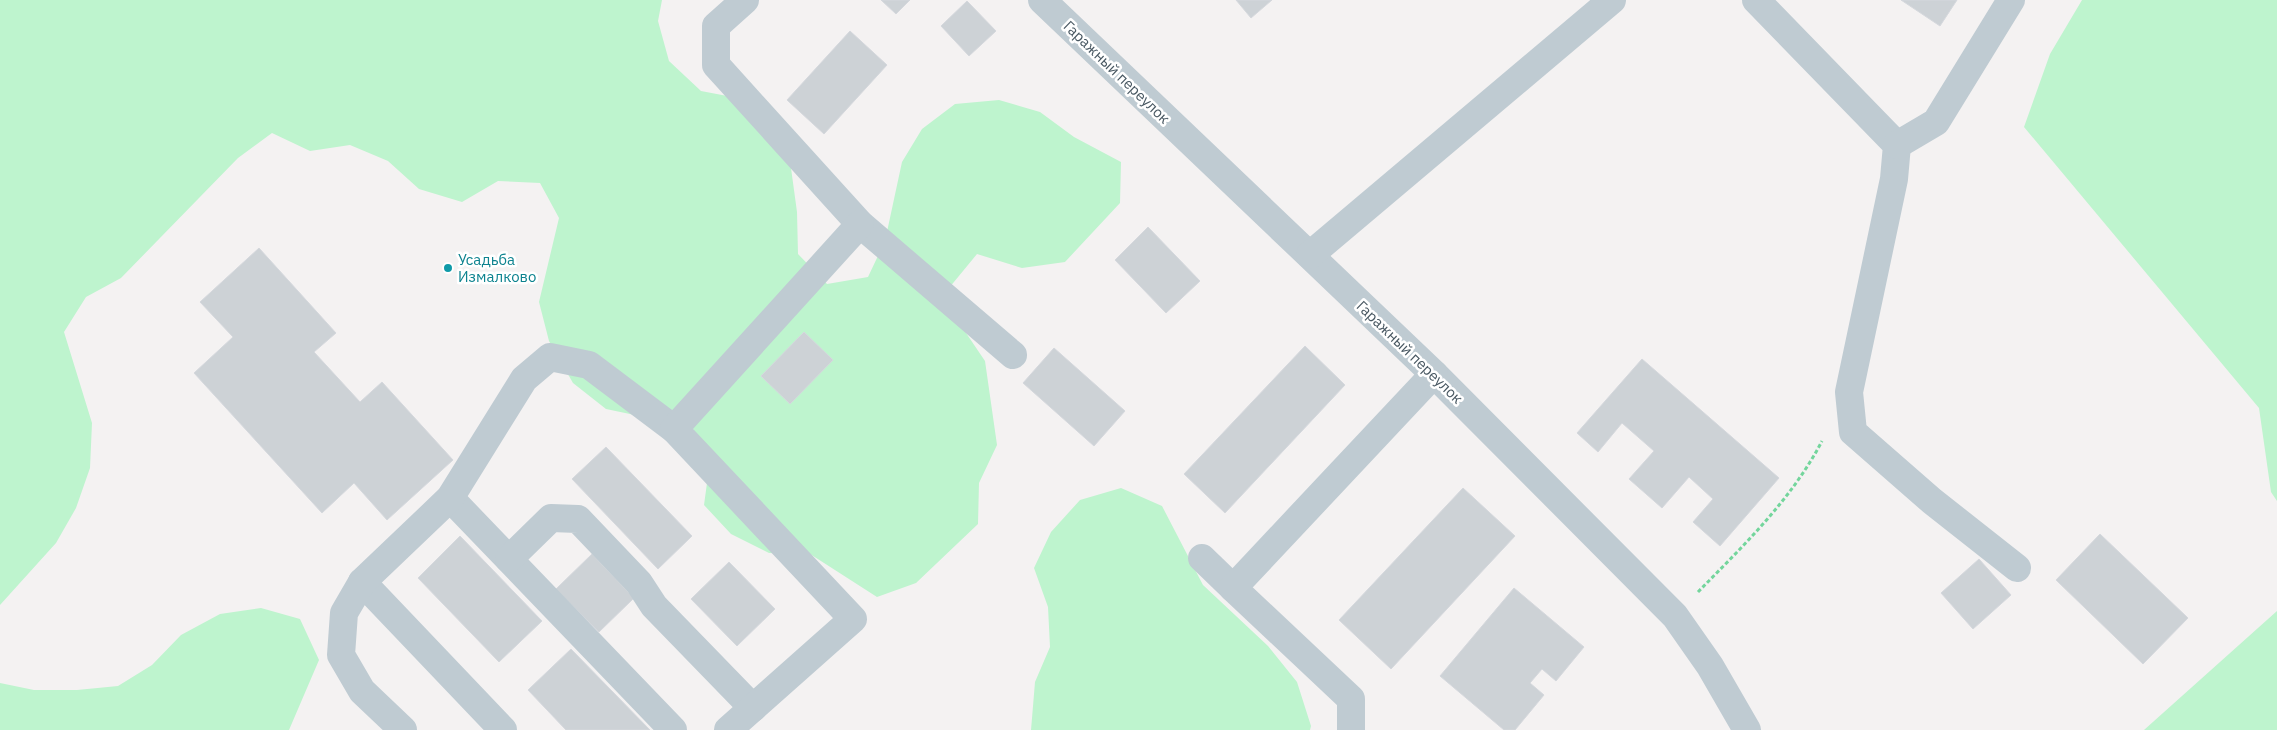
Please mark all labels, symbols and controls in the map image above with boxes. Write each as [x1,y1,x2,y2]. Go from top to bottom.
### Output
street label: Гаражный переулок [1060,16,1174,128]
place label: Усадьба Измалково [458,250,536,286]
marker: Усадьба Измалково [442,262,454,274]
street label: Гаражный переулок [1353,296,1467,408]

